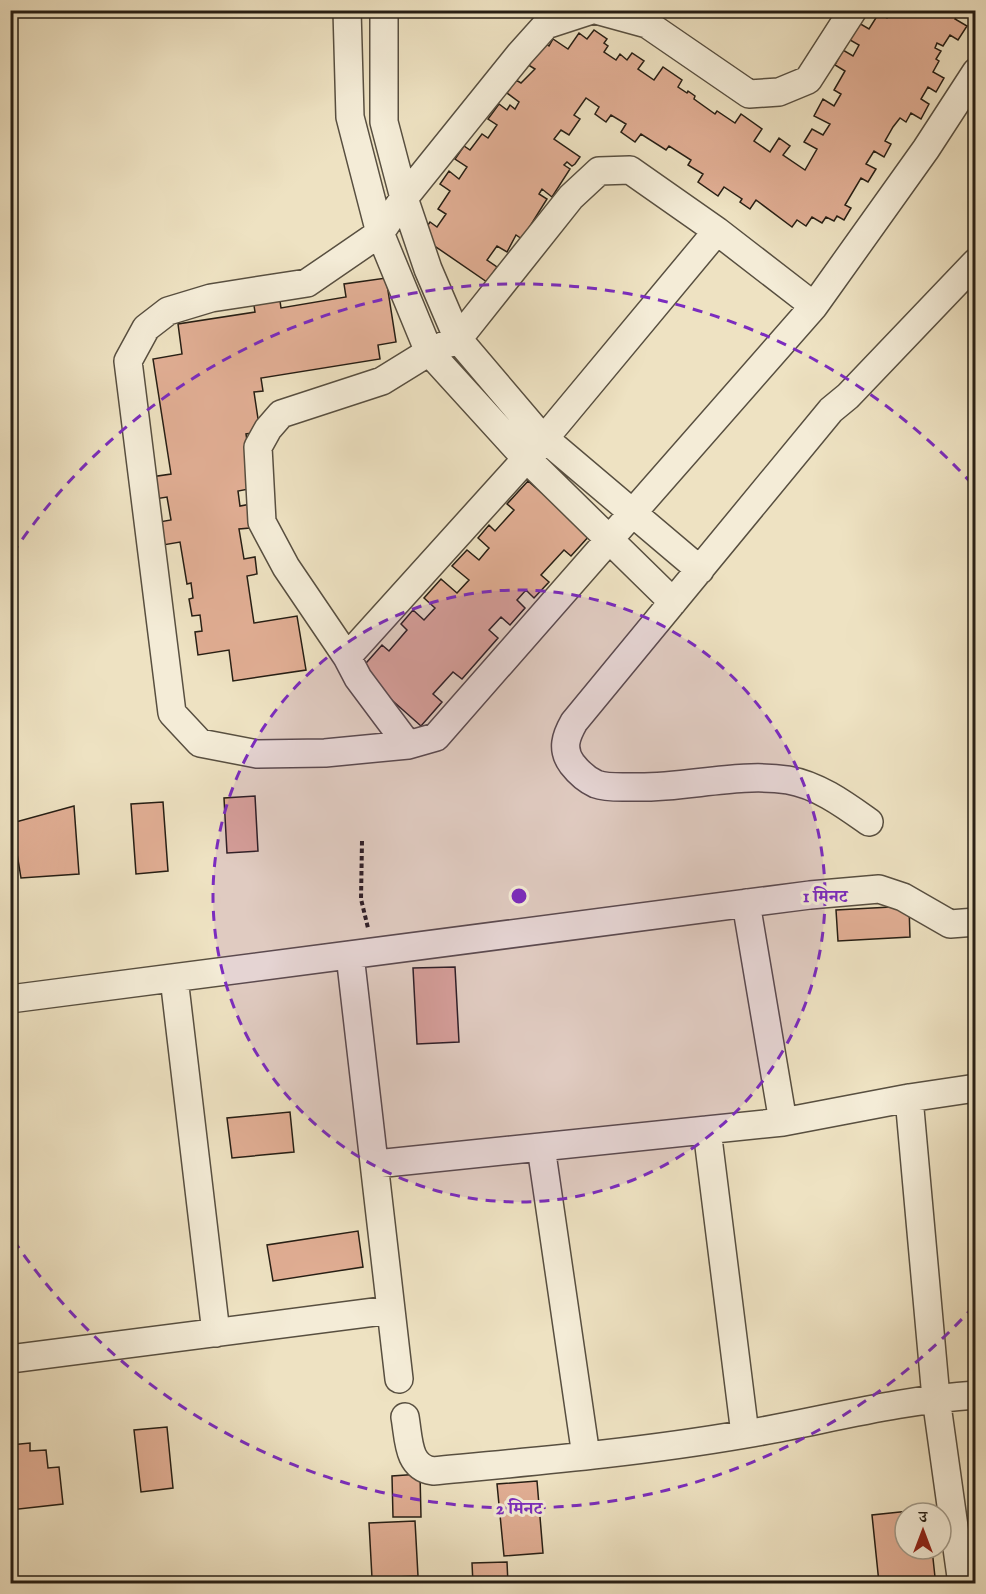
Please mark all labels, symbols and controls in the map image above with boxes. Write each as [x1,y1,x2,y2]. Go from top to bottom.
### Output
centre of rings [509,886,529,906]
text: 1 मिनट [803,886,849,909]
text: 2 मिनट [496,1498,544,1521]
north arrow [893,1501,953,1561]
text: उ [918,1508,929,1528]

